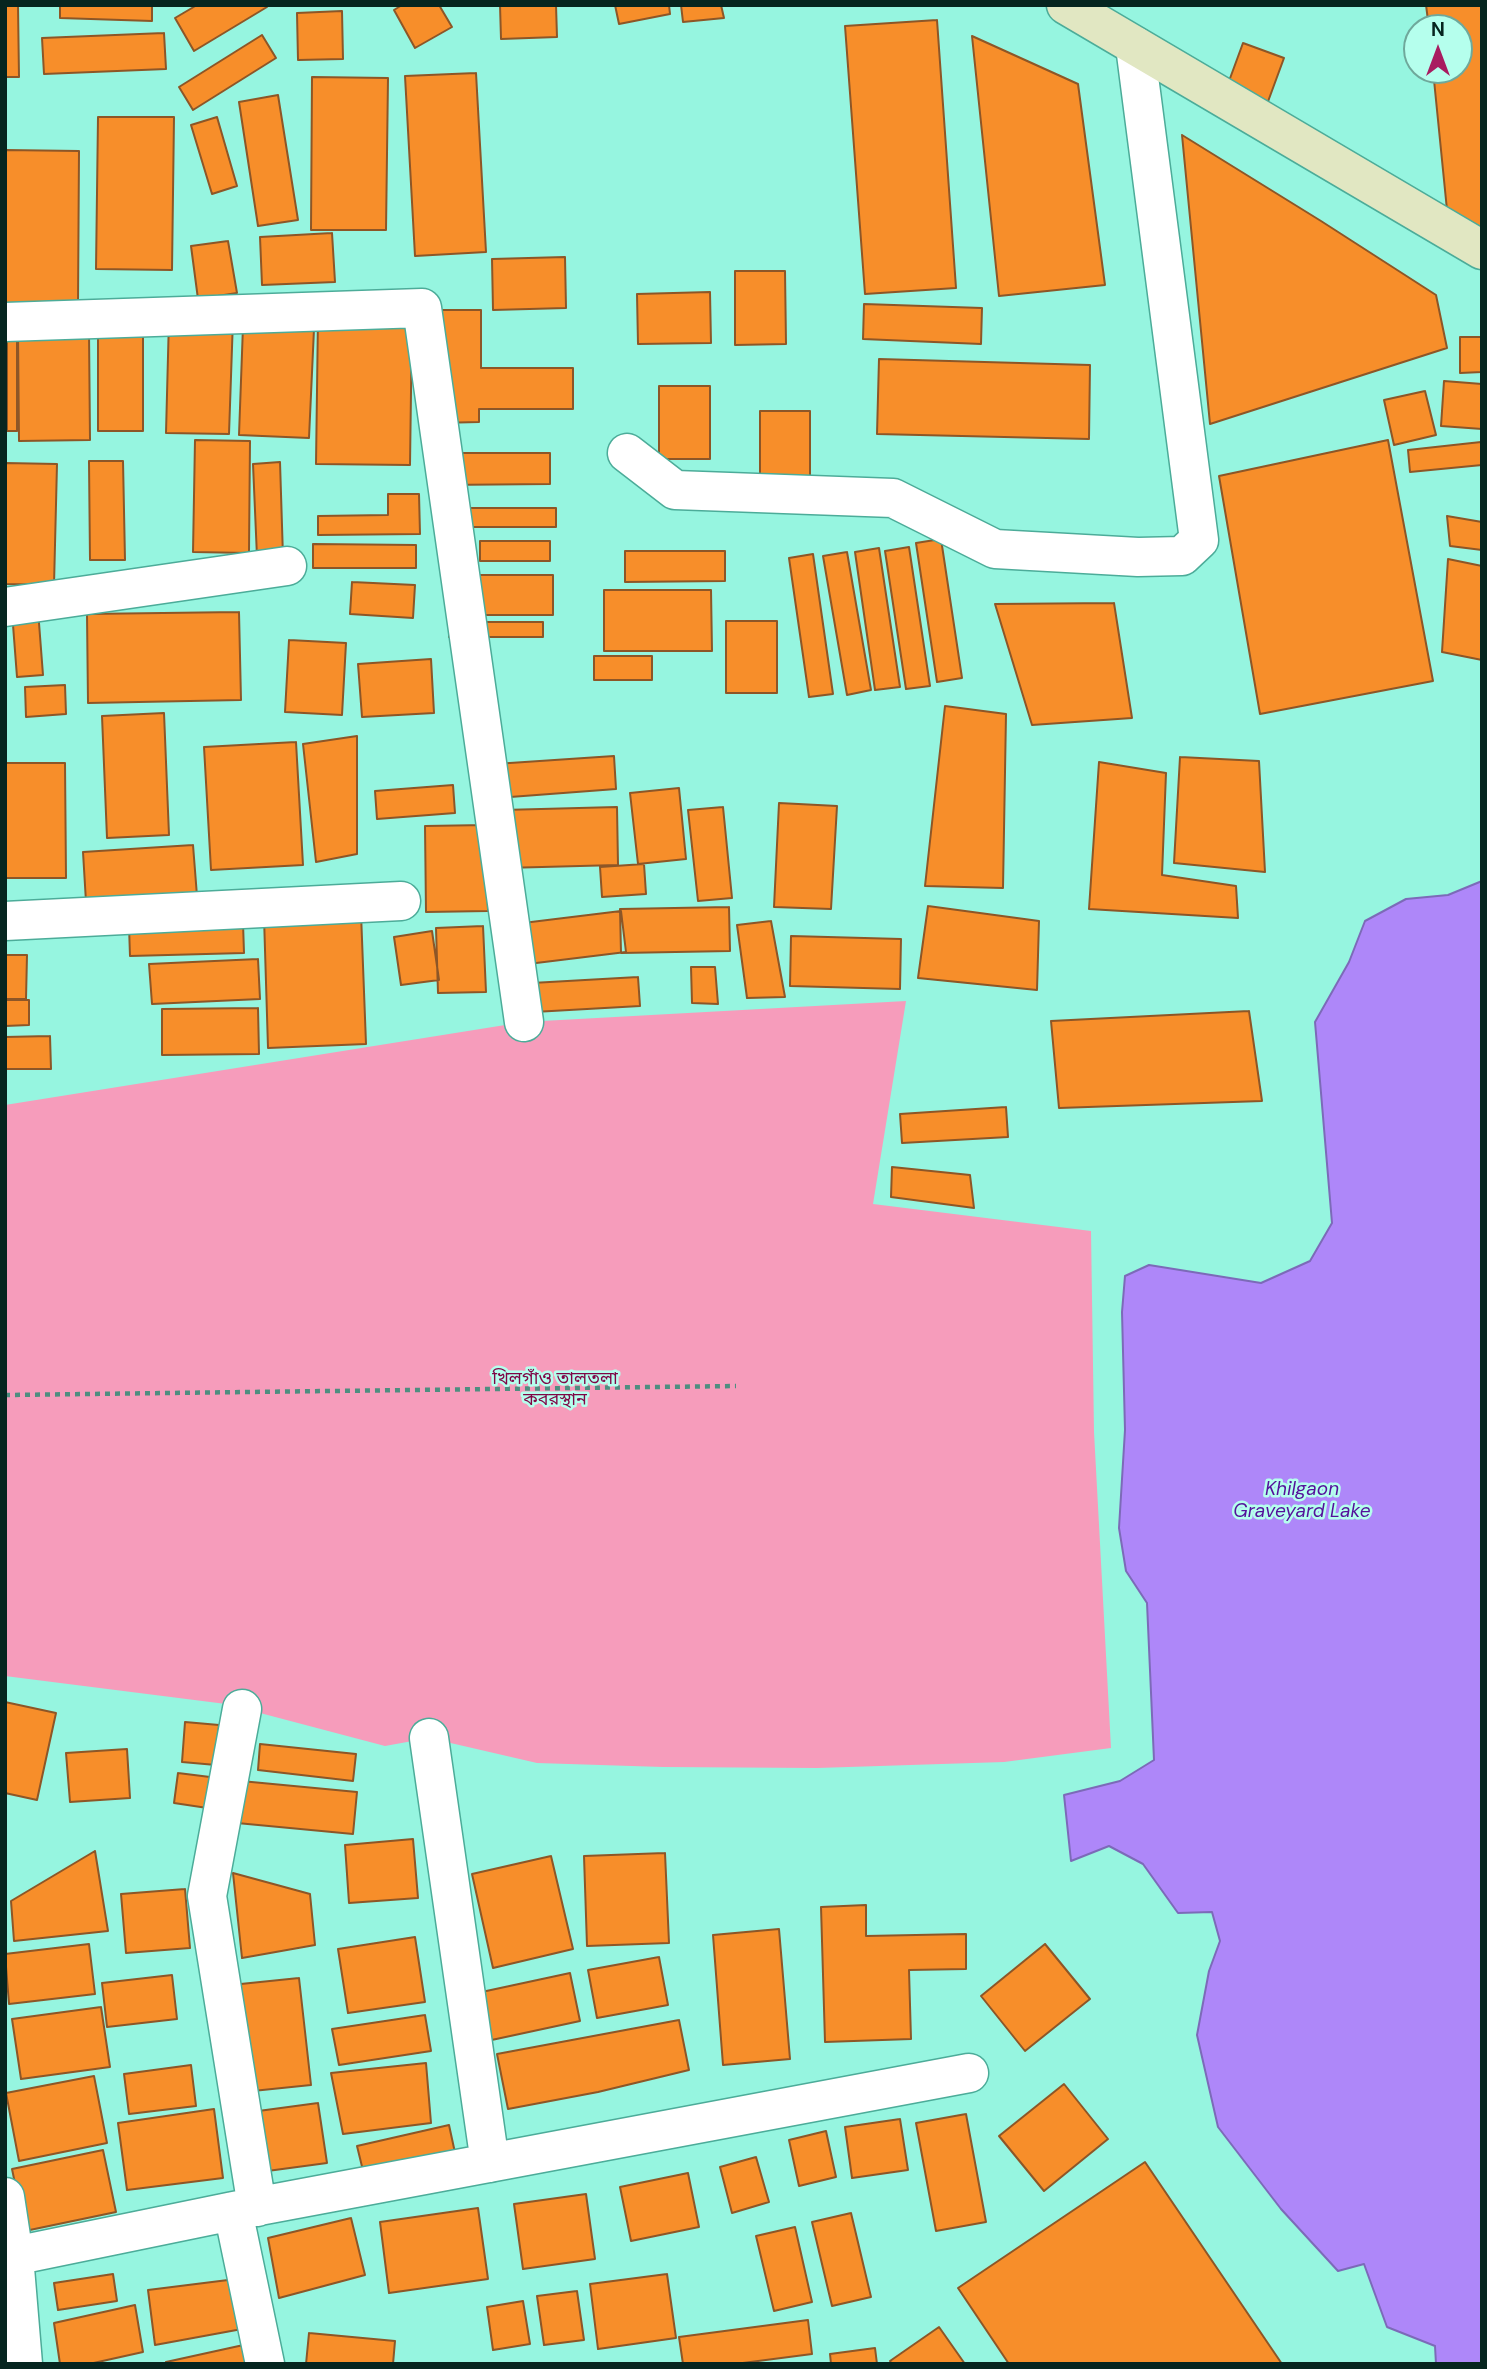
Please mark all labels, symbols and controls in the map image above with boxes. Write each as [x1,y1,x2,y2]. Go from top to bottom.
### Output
north arrow [1403,14,1473,84]
text: N [1431,17,1445,42]
park label: খিলগাঁও তালতলা কবরস্থান [492,1368,618,1410]
water label: Khilgaon Graveyard Lake [1233,1479,1371,1523]

